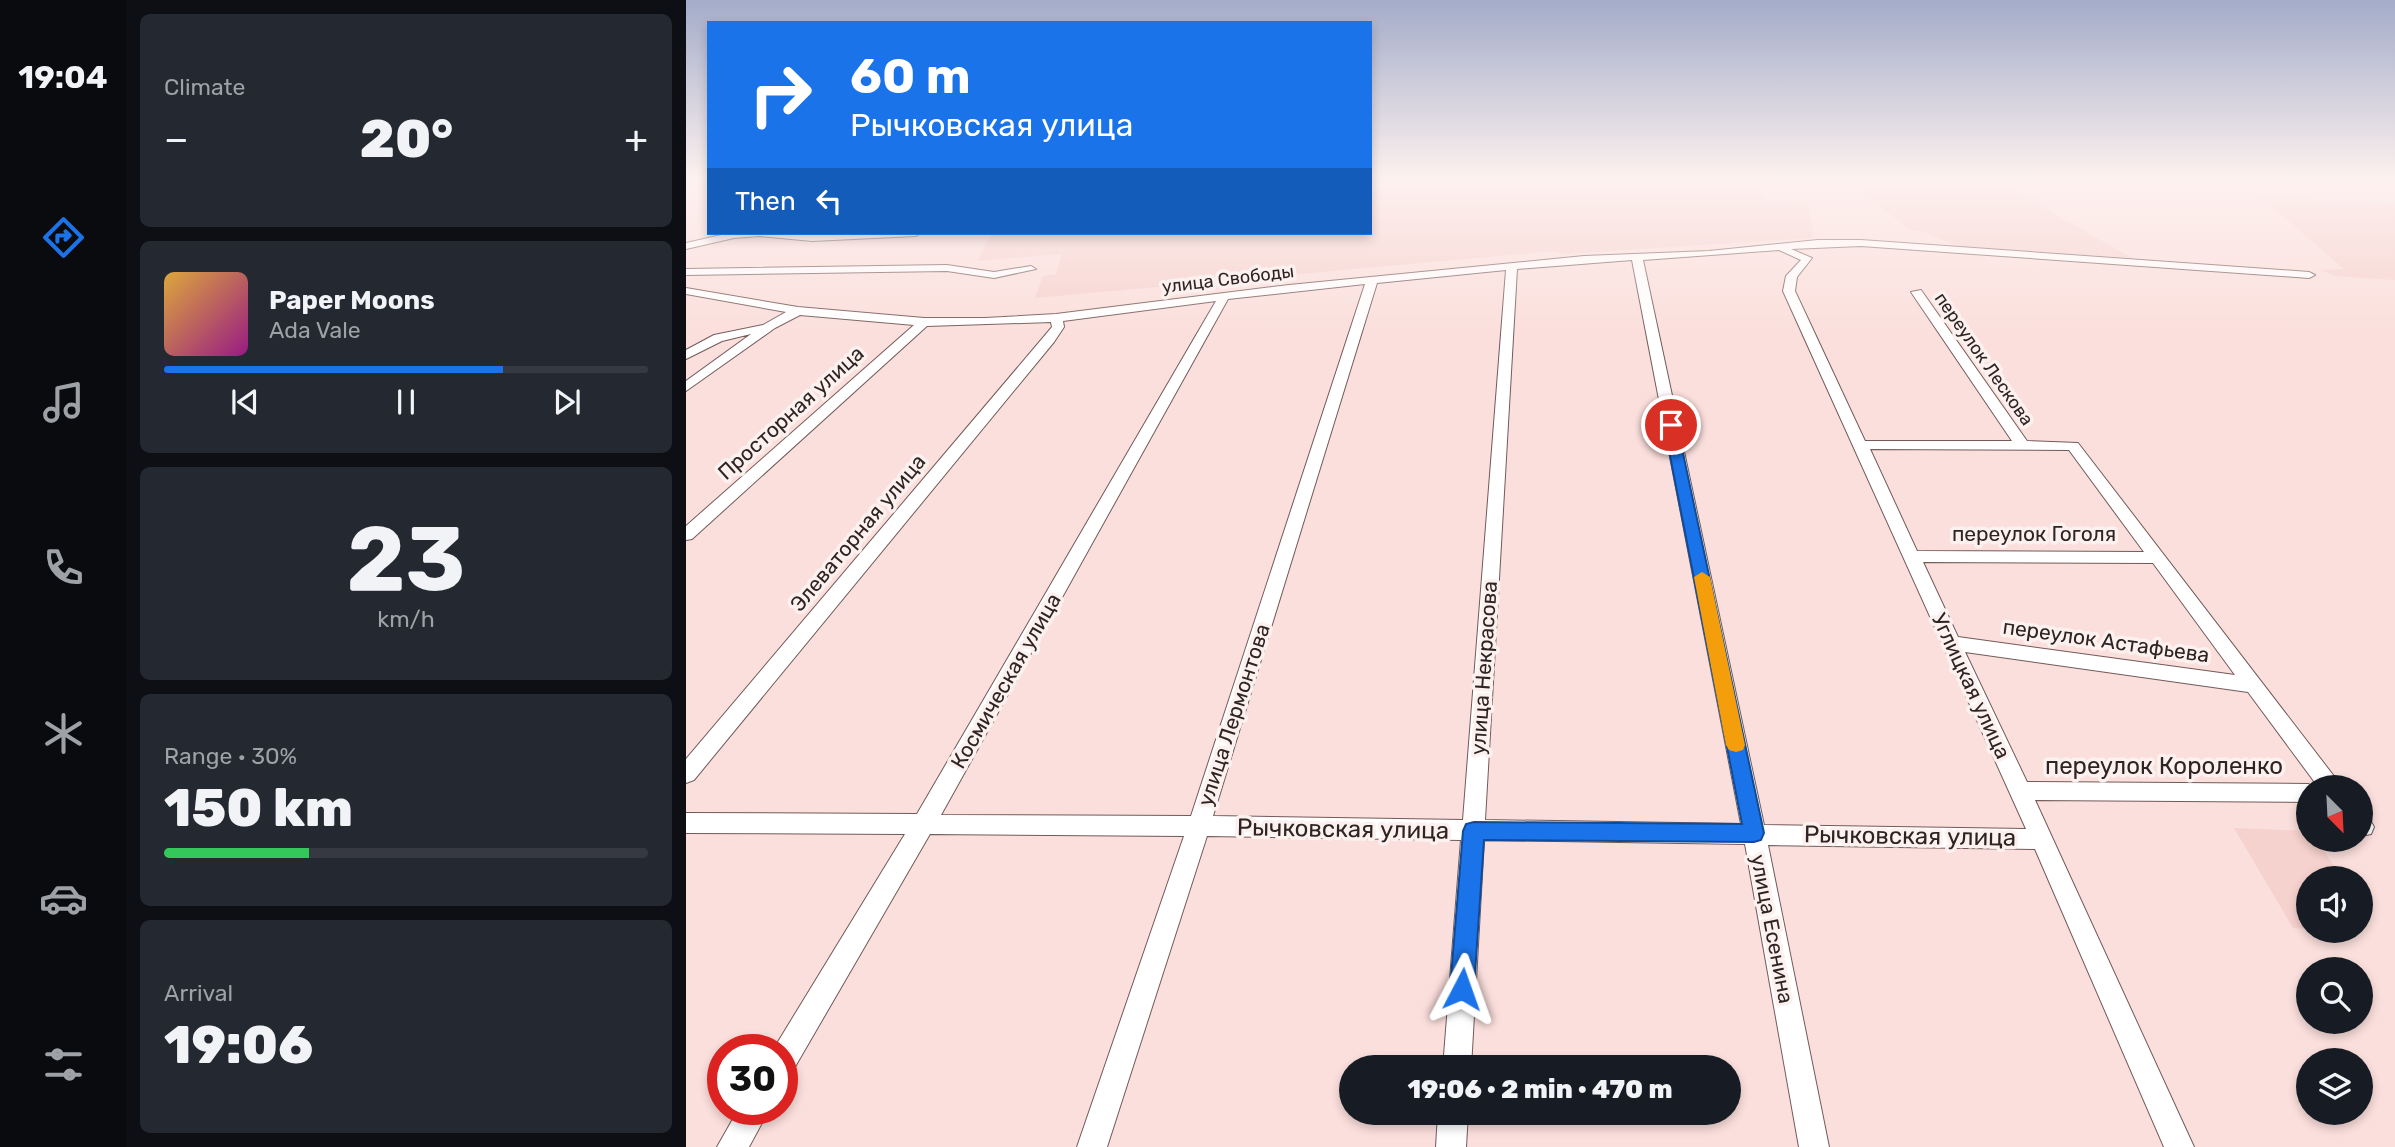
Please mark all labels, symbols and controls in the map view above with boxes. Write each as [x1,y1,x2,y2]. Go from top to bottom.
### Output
text: 60 m [850,47,971,105]
icon: right [735,49,826,140]
text: 19:04 [18,58,108,96]
text: Climate [164,73,245,101]
text: Рычковская улица [850,106,1133,144]
text: 20° [360,108,453,170]
text: − [164,116,189,162]
text: + [624,116,648,162]
icon: left [810,182,848,220]
text: Then [735,186,796,217]
icon: directions [39,213,88,262]
street label: улица Свободы [1161,260,1295,298]
text: Paper Moons [269,285,435,316]
street label: переулок Лескова [1930,288,2038,430]
text: Ada Vale [269,316,361,344]
street label: Просторная улица [712,340,869,485]
icon: music [39,378,88,427]
icon: previous [226,383,264,421]
icon: pause [387,383,425,421]
icon: next [548,383,586,421]
pin [1641,395,1701,455]
icon: arrive [1652,406,1690,444]
street label: Элеваторная улица [785,449,931,616]
text: 23 [346,505,466,613]
street label: переулок Гоголя [1952,521,2116,546]
icon: phone [39,543,88,592]
street label: улица Некрасова [1465,580,1502,756]
street label: Космическая улица [945,589,1066,773]
text: km/h [377,605,435,633]
street label: Углицкая улица [1927,609,2016,763]
street label: переулок Астафьева [2001,614,2211,667]
street label: улица Лермонтова [1192,621,1275,809]
icon: climate [39,709,88,758]
text: Range · 30% [164,742,297,770]
street label: переулок Короленко [2045,752,2283,780]
north arrow [2296,775,2373,852]
map controls [2296,775,2373,1125]
text: 150 km [164,777,353,839]
street label: Рычковская улица [1237,813,1449,845]
street label: Рычковская улица [1804,820,2016,852]
street label: улица Есенина [1746,852,1799,1006]
button: sound [2296,866,2373,943]
icon: car [39,874,88,923]
position arrow [1425,952,1499,1026]
button: search [2296,957,2373,1034]
text: Arrival [164,979,233,1007]
text: 19:06 [164,1014,313,1076]
speed limit sign: 30 [707,1034,798,1125]
icon: filters [39,1040,88,1089]
button: layers [2296,1048,2373,1125]
text: 19:06 · 2 min · 470 m [1407,1074,1673,1105]

